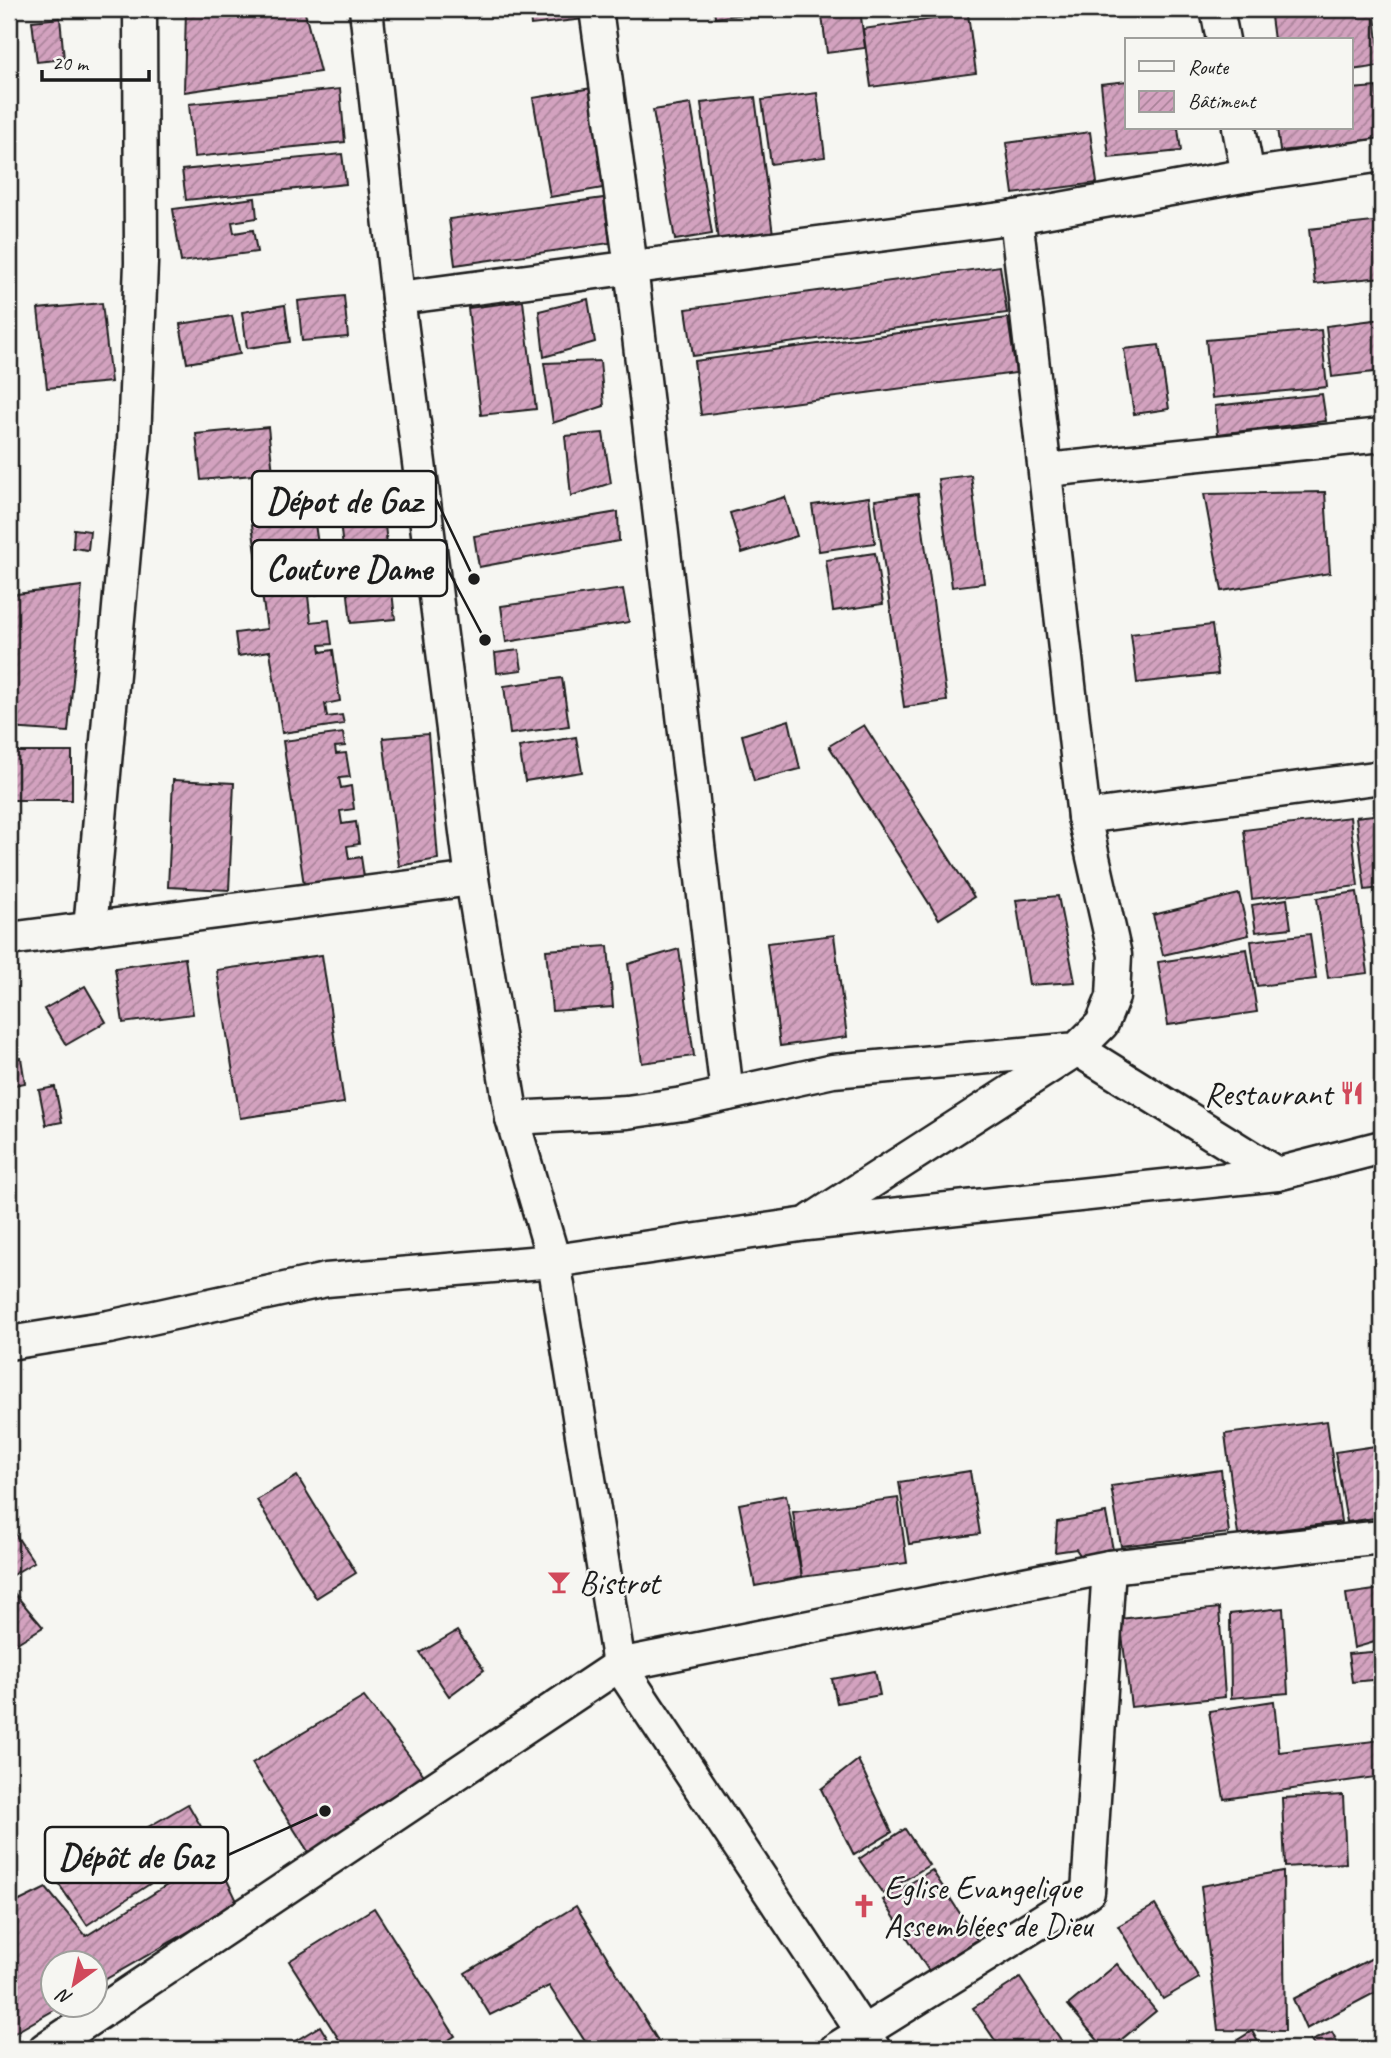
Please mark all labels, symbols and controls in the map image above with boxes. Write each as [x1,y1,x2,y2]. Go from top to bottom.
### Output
scale bar [42,38,149,82]
legend [1125,38,1352,130]
text: 20 m [52,50,90,76]
text: Route [1188,54,1229,80]
text: Bâtiment [1188,88,1257,114]
callout: Dépot de Gaz [252,471,436,527]
text: Dépot de Gaz [266,478,426,523]
callout: Couture Dame [252,540,447,596]
text: Couture Dame [266,546,434,591]
place label: Restaurant [1204,1073,1335,1115]
restaurant icon: Restaurant [1338,1079,1366,1107]
place label: Bistrot [579,1562,662,1604]
bar icon: Bistrot [545,1568,573,1596]
callout: Dépôt de Gaz [45,1827,228,1883]
text: Dépôt de Gaz [59,1834,216,1879]
place label: Eglise Evangelique Assemblées de Dieu [884,1867,1094,1947]
church icon: Eglise Evangelique Assemblées de Dieu [850,1892,878,1920]
north arrow [38,1950,108,2020]
text: N [51,1982,77,2011]

